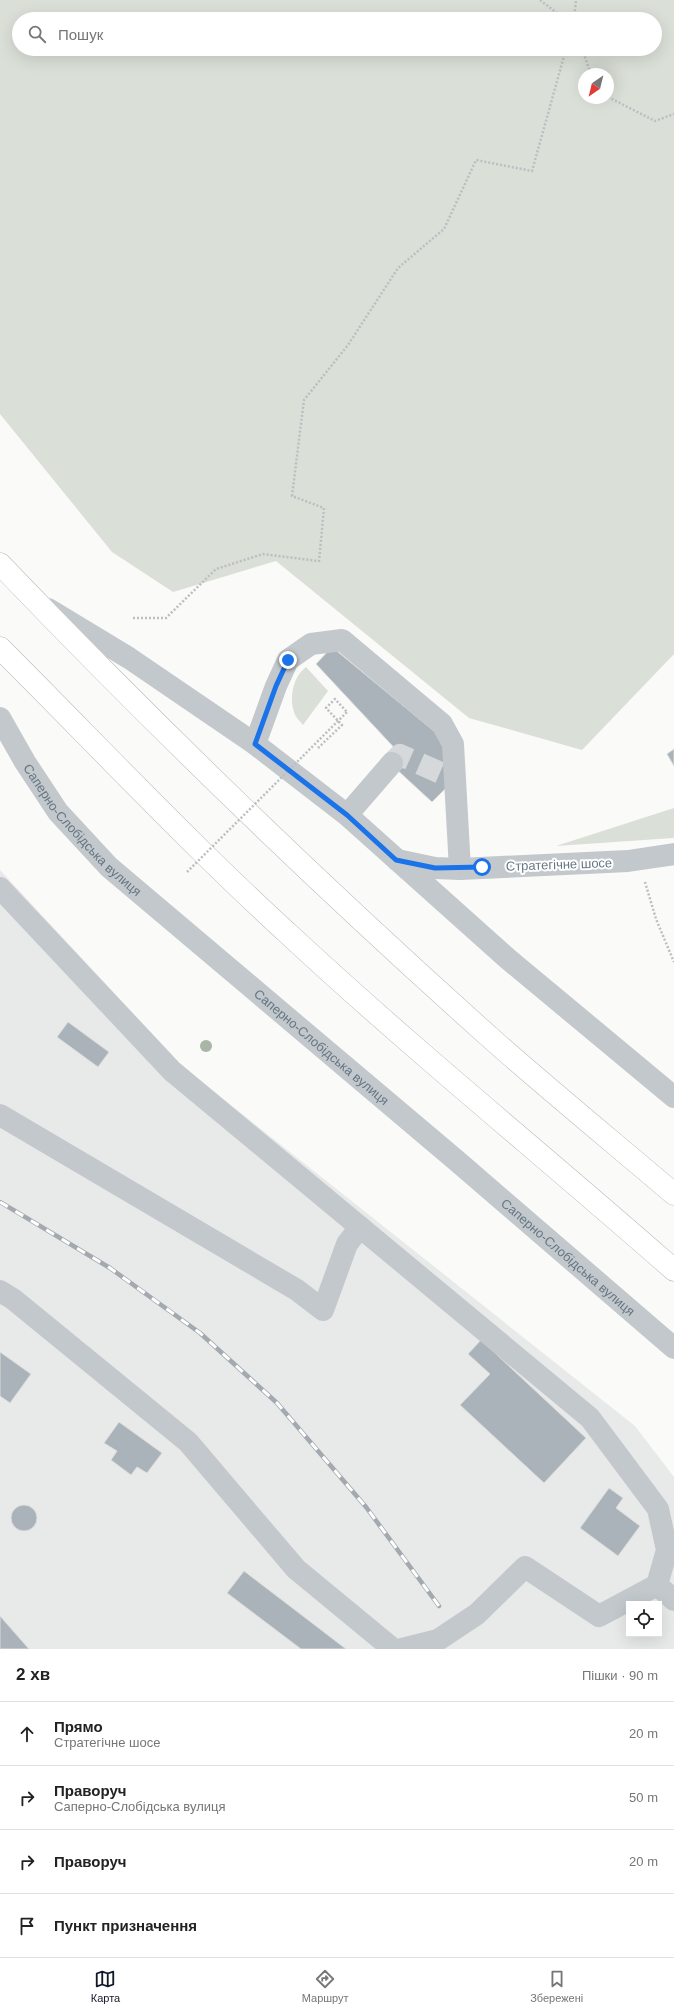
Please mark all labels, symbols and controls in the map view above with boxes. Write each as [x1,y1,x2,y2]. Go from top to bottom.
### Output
search box [12,12,662,56]
icon: search [26,23,48,45]
text: Пошук [58,26,103,43]
north arrow [578,68,614,104]
route end [279,651,297,669]
street label: Саперно-Слобідська вулиця [20,761,144,899]
street label: Стратегічне шосе [506,855,612,874]
route start [473,858,491,876]
street label: Саперно-Слобідська вулиця [251,986,392,1108]
street label: Саперно-Слобідська вулиця [498,1196,638,1319]
map controls [626,1601,662,1637]
button: locate [626,1601,662,1637]
text: 2 хв [16,1665,50,1684]
text: Пішки · 90 m [582,1668,658,1683]
text: Прямо [54,1718,103,1735]
icon: ahead [16,1723,38,1745]
text: 20 m [629,1726,658,1741]
text: Стратегічне шосе [54,1735,160,1750]
text: Праворуч [54,1782,127,1799]
icon: right [16,1787,38,1809]
text: 50 m [629,1790,658,1805]
text: Саперно-Слобідська вулиця [54,1799,226,1814]
icon: right [16,1851,38,1873]
text: Праворуч [54,1853,127,1870]
text: 20 m [629,1854,658,1869]
icon: arrive [16,1915,38,1937]
text: Пункт призначення [54,1917,197,1934]
tab: Карта [91,1968,120,2004]
tab: Маршрут [302,1968,349,2004]
tab: Збережені [530,1968,583,2004]

